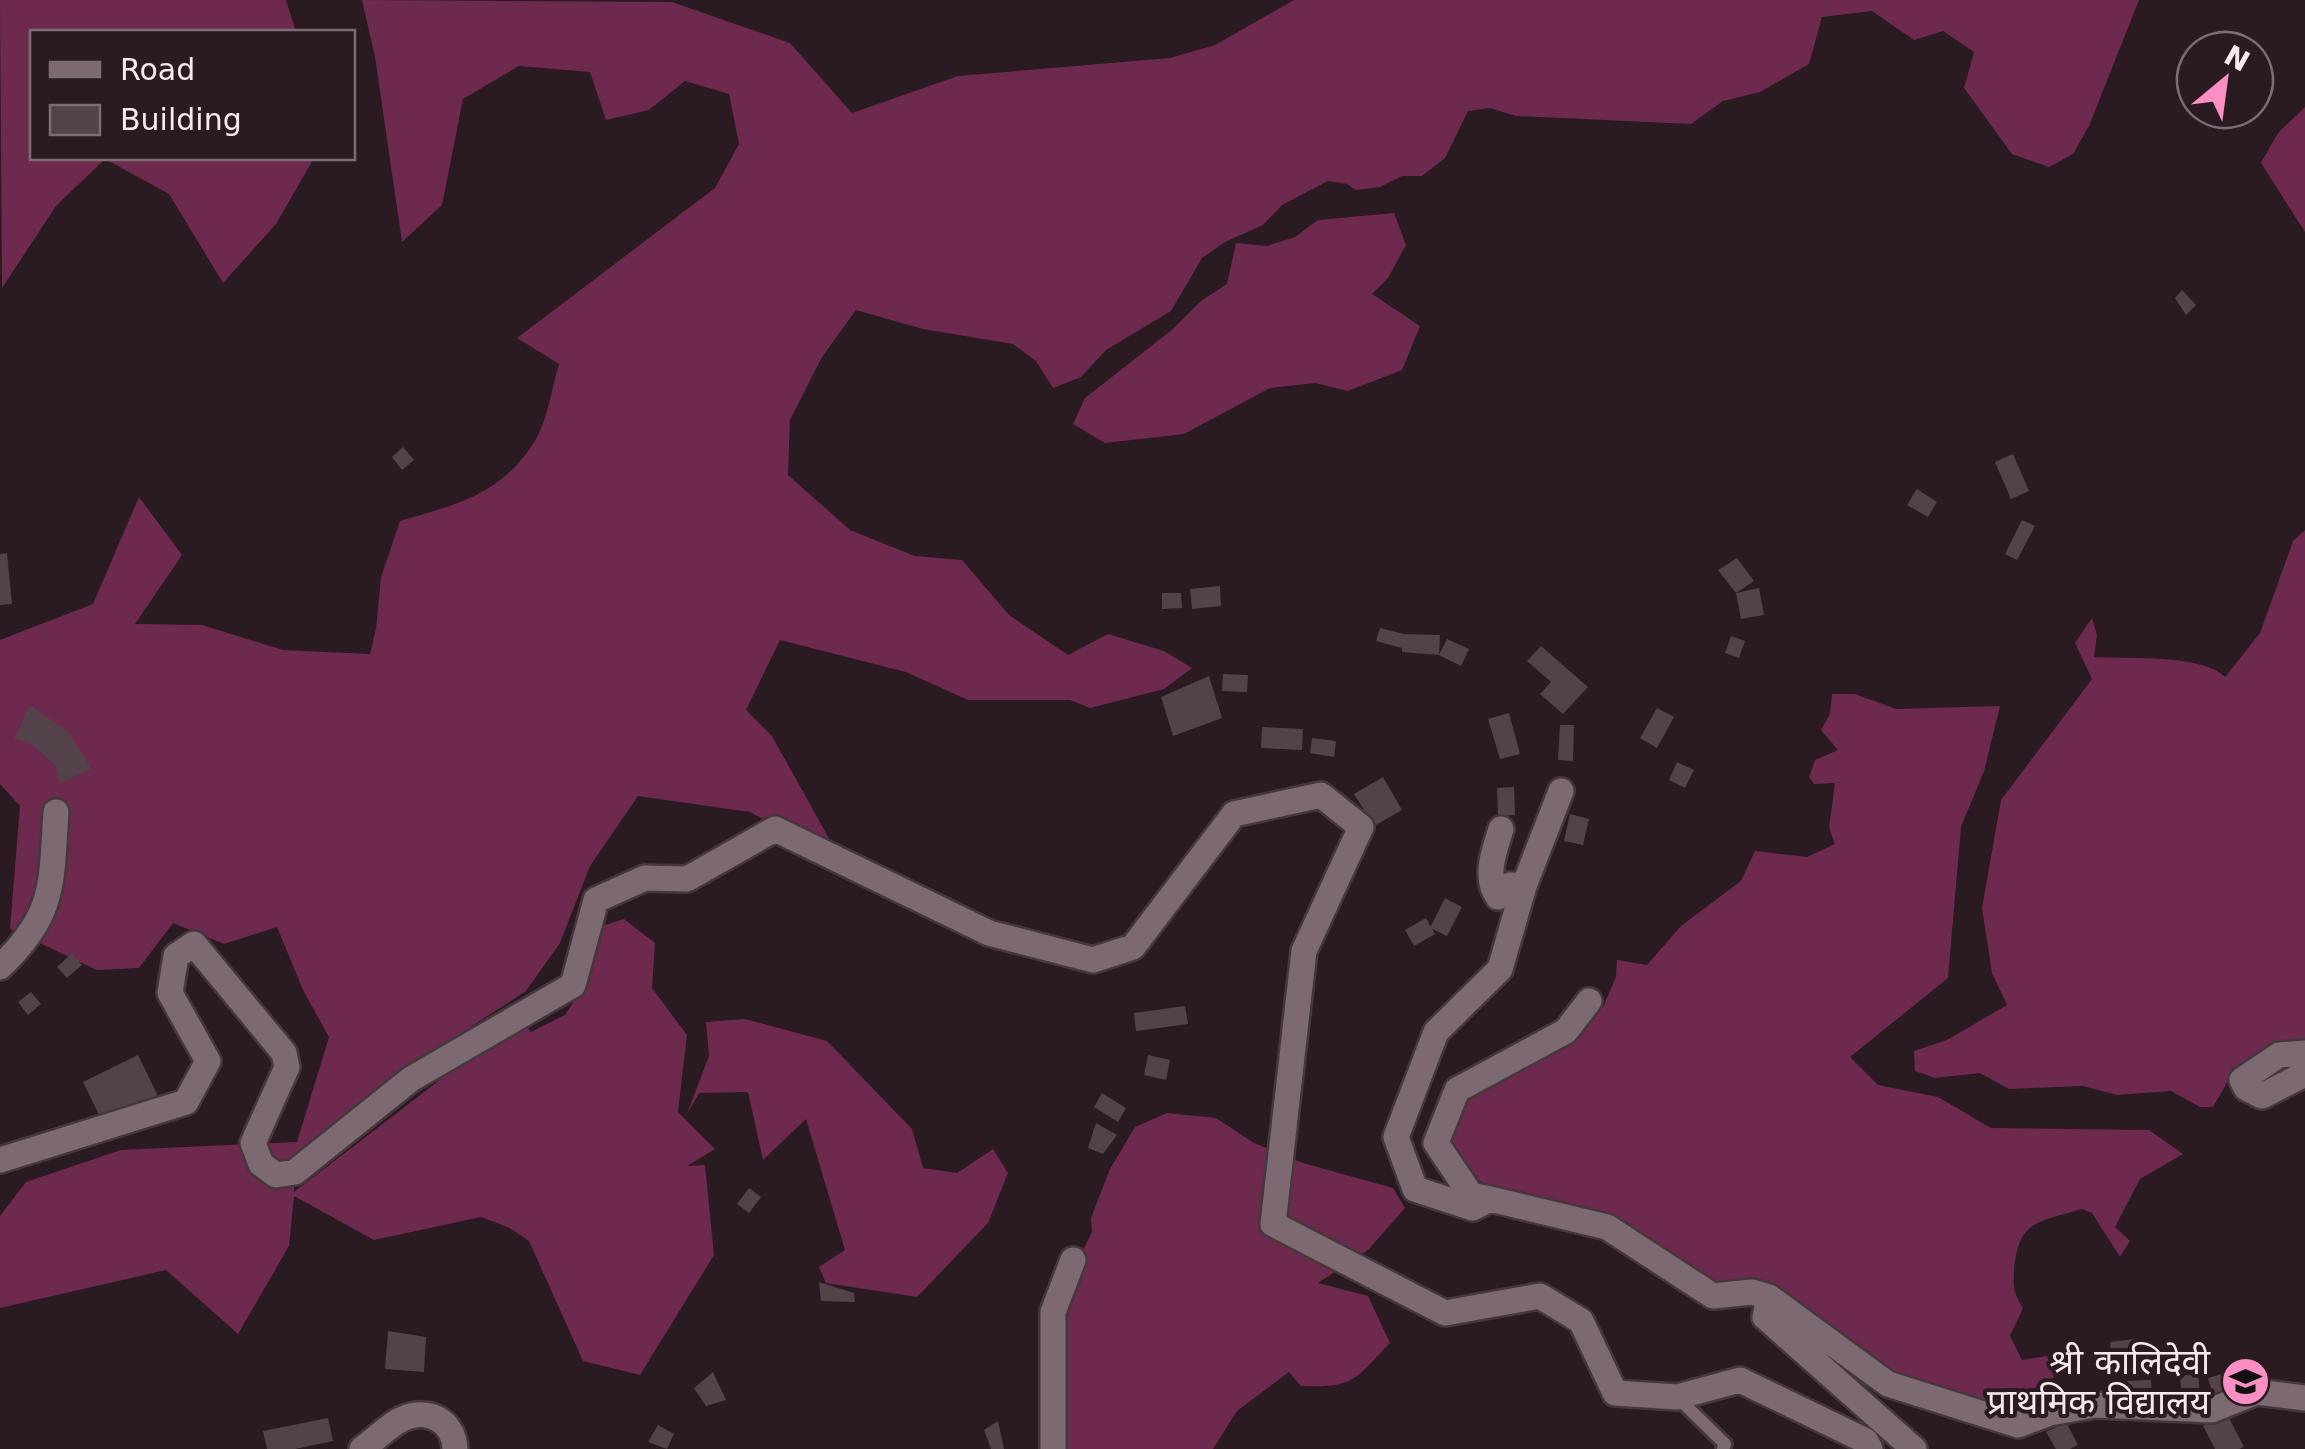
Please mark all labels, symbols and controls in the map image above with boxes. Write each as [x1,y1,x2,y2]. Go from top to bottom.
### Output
legend [30,30,355,160]
north arrow [2175,30,2275,130]
text: N [2219,38,2255,79]
text: Road [120,52,195,87]
text: Building [120,102,242,137]
place label: श्री कालिदेवी प्राथमिक विद्यालय [1987,1342,2211,1422]
school or university icon: श्री कालिदेवी प्राथमिक विद्यालय [2219,1356,2271,1408]

